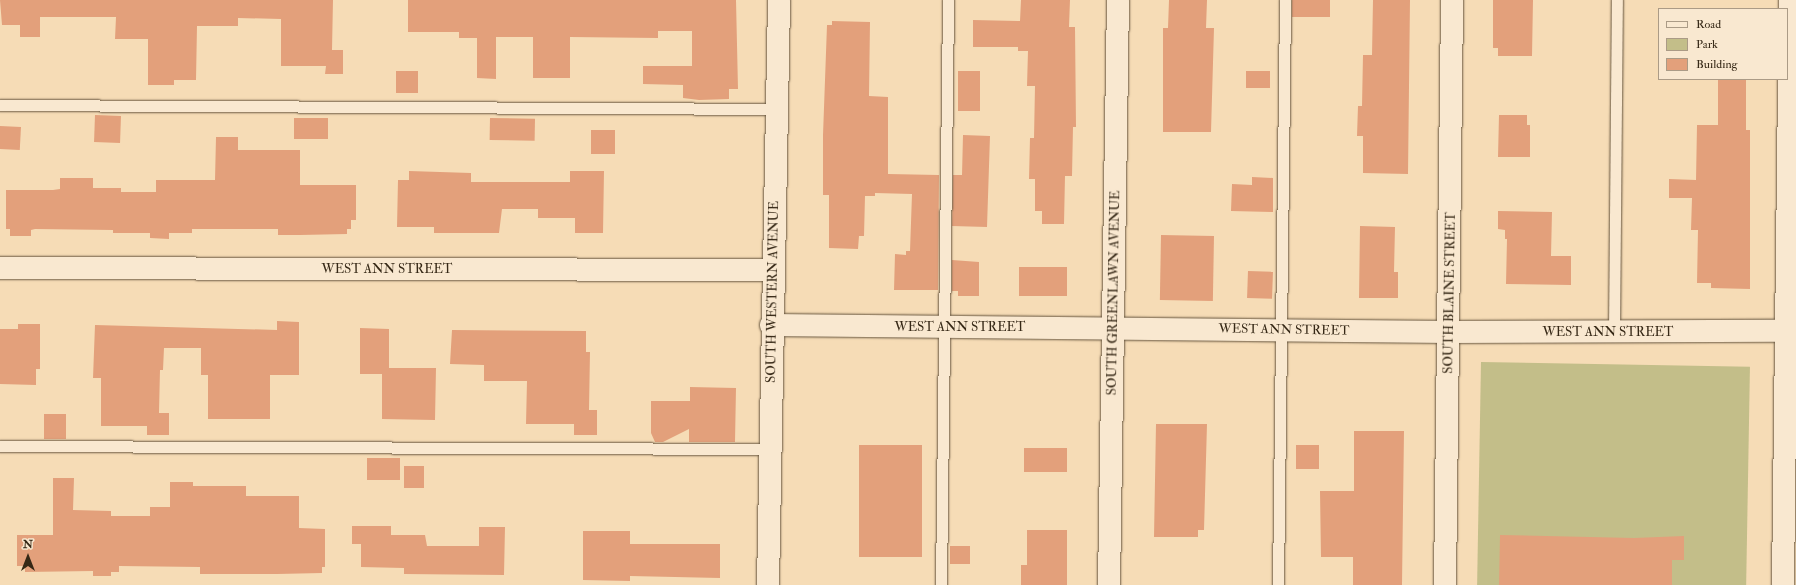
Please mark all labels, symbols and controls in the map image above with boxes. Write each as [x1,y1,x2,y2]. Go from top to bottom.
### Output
legend [1658,8,1788,80]
text: Road [1696,17,1721,32]
text: Park [1696,37,1718,52]
text: Building [1696,57,1737,72]
street label: SOUTH GREENLAWN AVENUE [1104,190,1124,396]
street label: SOUTH WESTERN AVENUE [764,201,782,383]
street label: SOUTH BLAINE STREET [1441,212,1459,374]
street label: WEST ANN STREET [321,261,453,277]
street label: WEST ANN STREET [894,319,1026,335]
street label: WEST ANN STREET [1218,321,1350,339]
street label: WEST ANN STREET [1542,324,1674,340]
north arrow [8,537,48,577]
text: N [23,538,33,551]

